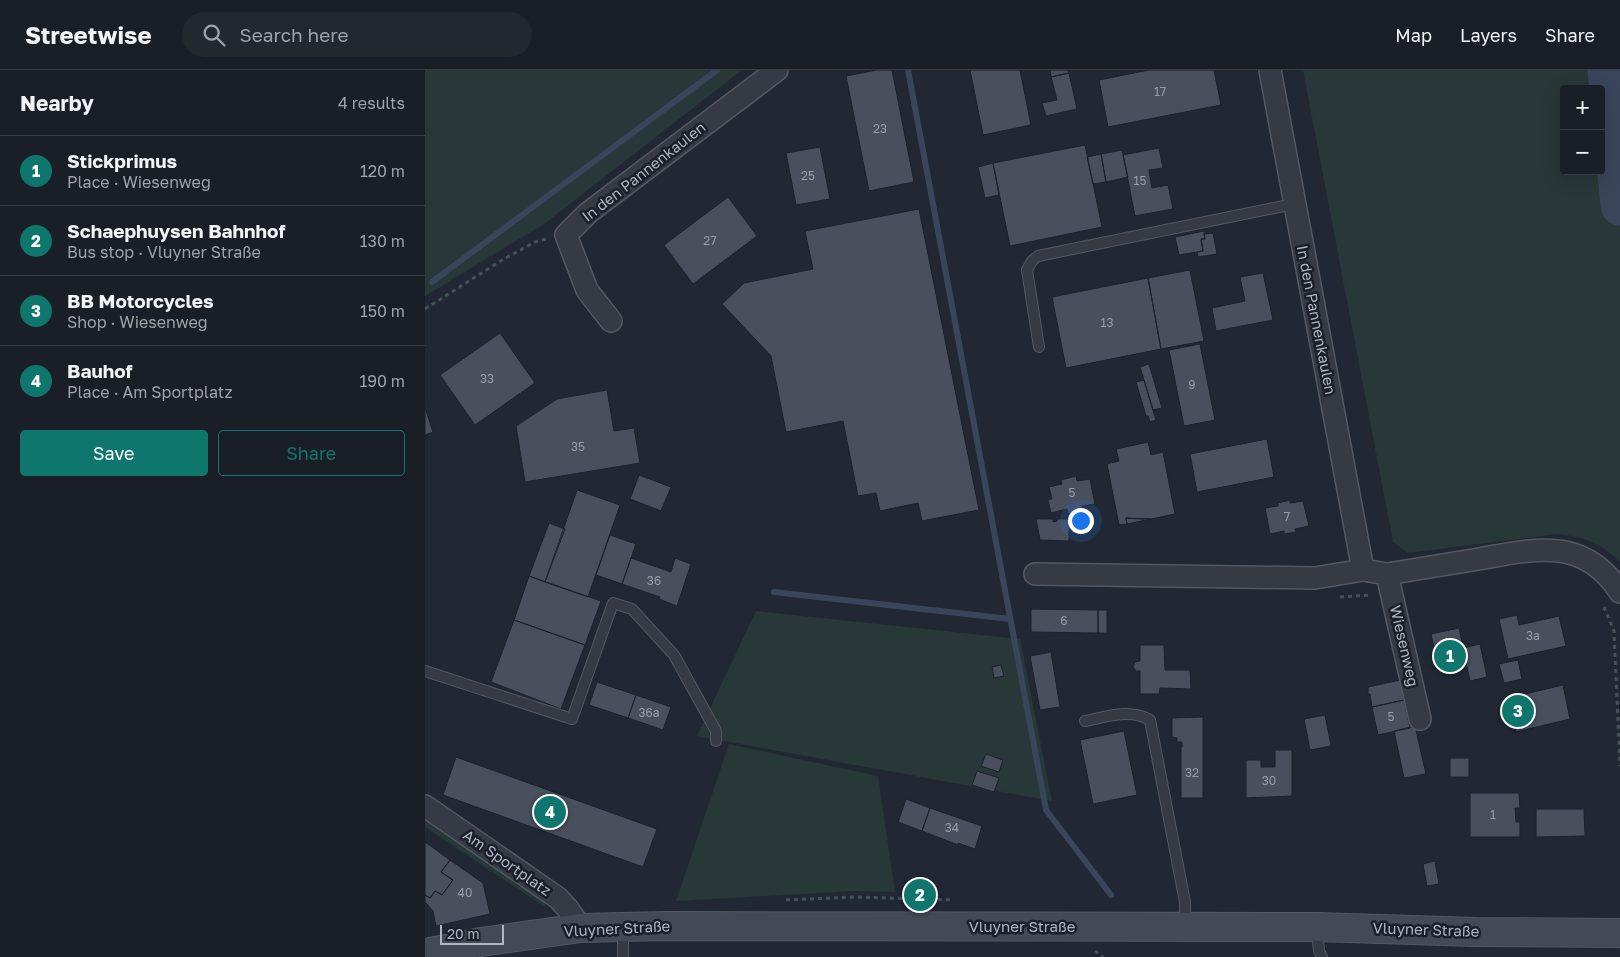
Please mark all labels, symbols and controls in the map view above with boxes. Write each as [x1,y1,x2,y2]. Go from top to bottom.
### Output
search box [182,12,532,57]
text: Streetwise [25,20,152,49]
icon: search [200,21,228,49]
text: Search here [240,23,348,46]
text: Map [1395,24,1432,46]
text: Layers [1460,24,1517,46]
text: Share [1545,24,1595,46]
house number: 17 [1154,84,1166,99]
map controls [1560,85,1605,175]
button: + [1560,85,1605,130]
text: Nearby [20,90,94,116]
text: 4 results [338,93,405,113]
street label: In den Pannenkaulen [578,117,709,225]
house number: 23 [873,121,887,136]
button: − [1560,130,1605,175]
text: Stickprimus [67,149,177,172]
text: 1 [32,161,40,181]
text: 120 m [360,161,405,181]
house number: 25 [801,168,815,183]
text: Place · Wiesenweg [67,172,211,192]
house number: 15 [1134,173,1146,188]
text: Schaephuysen Bahnhof [67,219,285,242]
text: 2 [31,231,41,251]
text: 130 m [360,231,405,251]
house number: 27 [703,233,717,248]
text: Bus stop · Vluyner Straße [67,242,261,262]
street label: In den Pannenkaulen [1294,244,1340,396]
text: BB Motorcycles [67,289,214,312]
text: 3 [31,301,41,321]
text: 150 m [360,301,405,321]
text: Shop · Wiesenweg [67,312,208,332]
house number: 13 [1101,315,1113,330]
text: Bauhof [67,359,132,382]
text: 4 [31,371,41,391]
text: 190 m [359,371,405,391]
house number: 33 [480,371,494,386]
house number: 9 [1188,377,1196,392]
text: Place · Am Sportplatz [67,382,233,402]
button: Save [20,430,208,476]
button: Share [218,430,405,476]
house number: 35 [571,439,585,454]
house number: 5 [1069,485,1076,500]
your location [1068,508,1094,534]
house number: 7 [1284,509,1290,524]
house number: 36 [647,573,661,588]
street label: Wiesenweg [1387,603,1423,688]
house number: 6 [1060,613,1068,628]
house number: 3a [1526,628,1540,643]
pin: 1 [1434,637,1466,675]
pin: 3 [1502,692,1534,730]
house number: 36a [638,705,660,720]
house number: 5 [1388,709,1395,724]
house number: 32 [1185,765,1199,780]
house number: 30 [1262,773,1276,788]
pin: 4 [534,793,566,831]
house number: 1 [1490,807,1496,822]
house number: 34 [945,820,959,835]
street label: Am Sportplatz [460,825,555,899]
pin: 2 [904,876,936,914]
house number: 40 [458,885,472,900]
street label: Vluyner Straße [563,916,671,940]
street label: Vluyner Straße [969,917,1076,935]
street label: Vluyner Straße [1372,918,1480,940]
scale bar [440,922,504,945]
text: 20 m [447,925,480,942]

